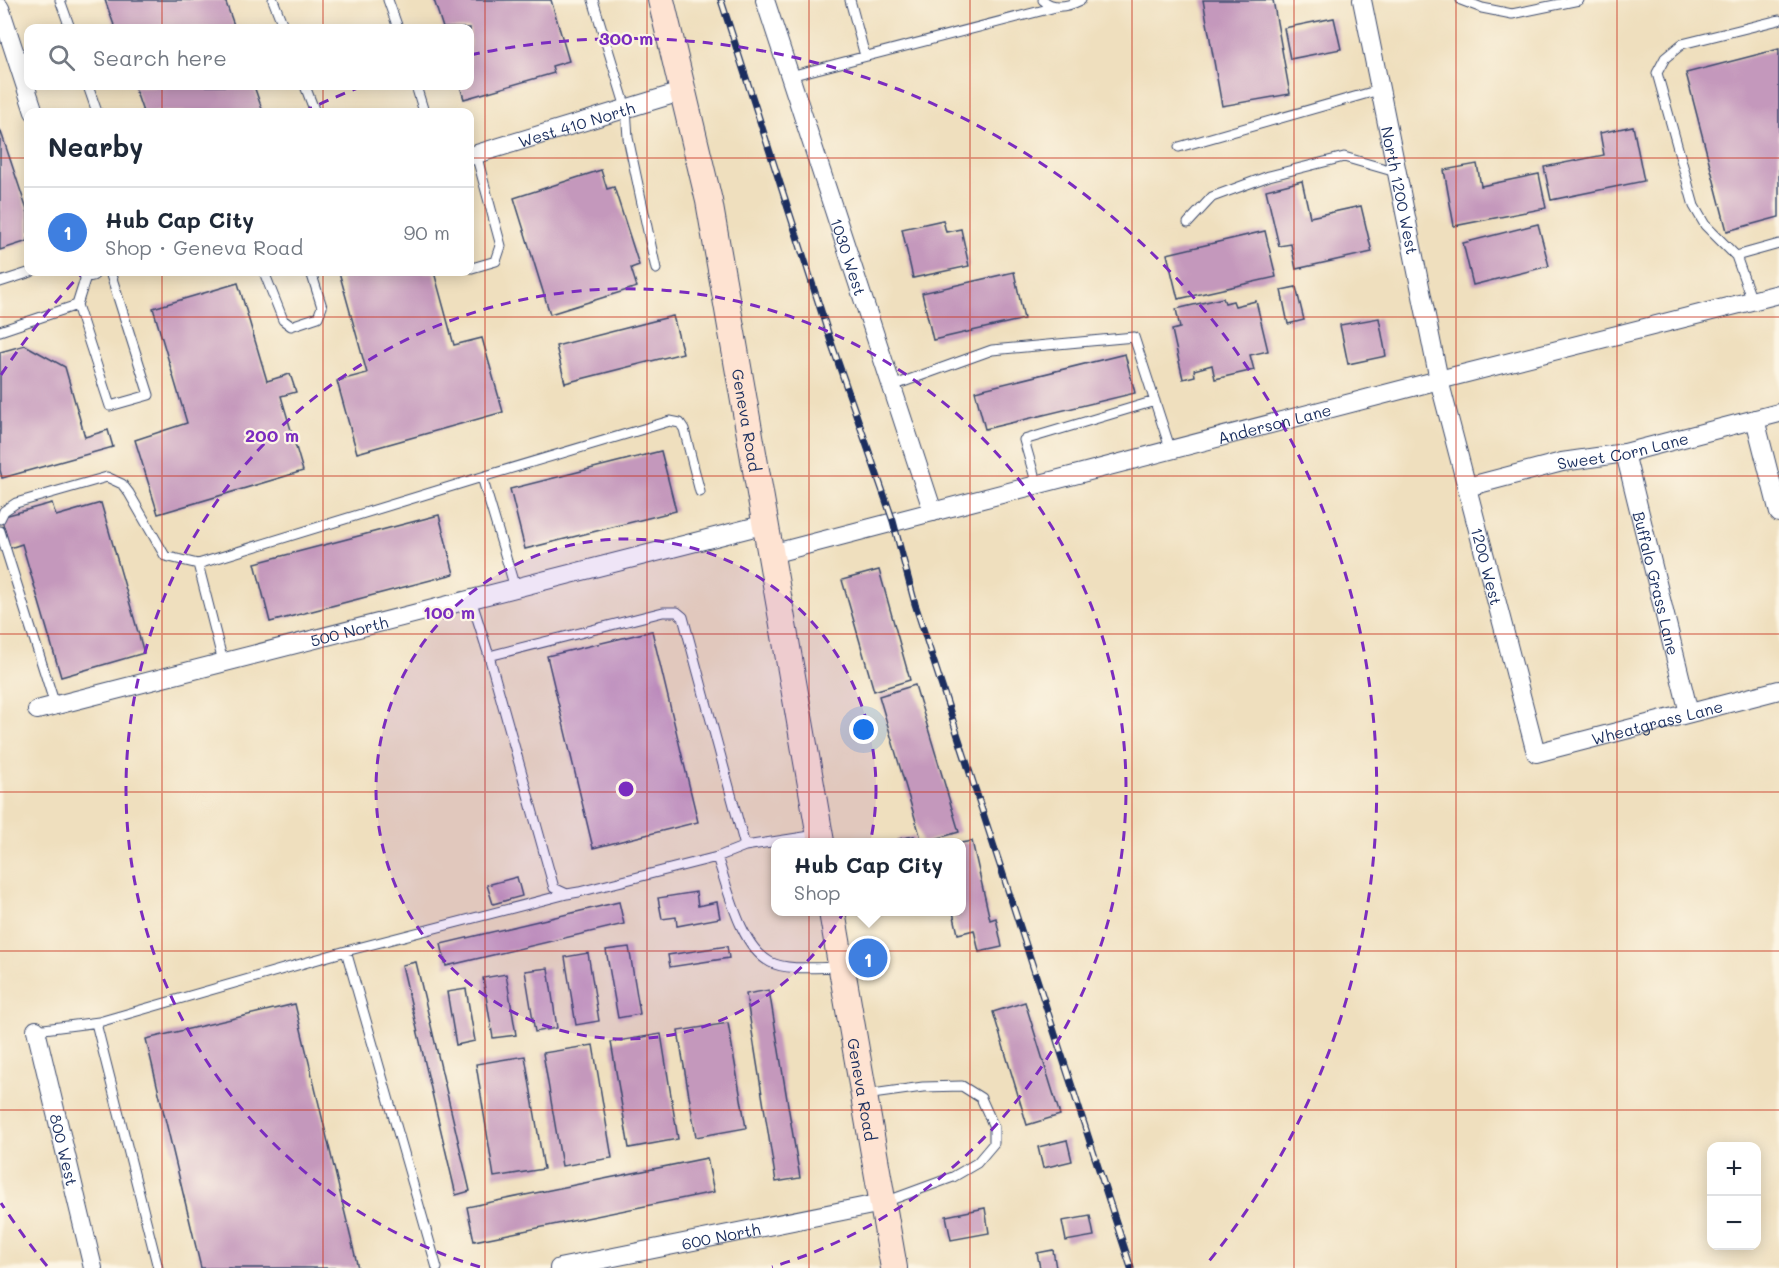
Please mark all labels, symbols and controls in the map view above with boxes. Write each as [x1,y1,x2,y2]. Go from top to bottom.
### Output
search box [24,24,474,90]
text: 300 m [599,26,653,50]
icon: search [45,41,78,74]
text: Search here [93,43,227,72]
street label: West 410 North [515,96,637,151]
street label: North 1200 West [1377,124,1424,256]
text: Nearby [48,130,143,164]
text: Hub Cap City [105,205,254,234]
street label: 1030 West [827,215,872,298]
text: 1 [63,219,72,245]
text: 90 m [404,219,450,245]
text: Shop · Geneva Road [105,234,303,260]
street label: Geneva Road [728,367,767,473]
street label: Anderson Lane [1215,398,1333,448]
text: 200 m [245,423,299,447]
street label: Sweet Corn Lane [1554,427,1690,473]
street label: Buffalo Grass Lane [1629,509,1685,657]
street label: 1200 West [1467,525,1508,607]
text: 100 m [423,600,475,624]
street label: 500 North [308,610,390,650]
street label: Wheatgrass Lane [1589,695,1725,749]
your location [849,715,878,744]
centre of rings [616,779,636,799]
popup [771,838,966,916]
text: Hub Cap City [794,850,943,879]
text: Shop [794,879,841,905]
pin: 1 [848,936,888,980]
street label: Geneva Road [844,1036,882,1142]
street label: 800 West [46,1112,83,1188]
map controls [1707,1142,1761,1250]
button: + [1707,1142,1761,1196]
button: − [1707,1196,1761,1250]
street label: 600 North [679,1217,762,1254]

